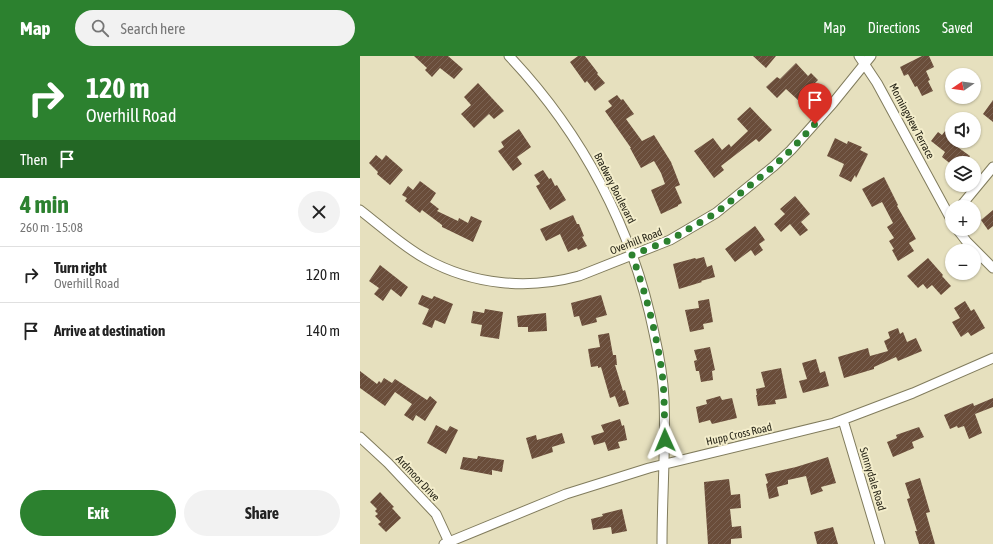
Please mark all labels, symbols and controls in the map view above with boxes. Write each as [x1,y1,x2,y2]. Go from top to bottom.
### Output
search box [75,10,355,46]
text: Map [20,17,51,39]
icon: search [89,17,111,39]
text: Search here [121,20,185,37]
text: Map [823,20,846,36]
text: Directions [868,20,920,36]
text: Saved [942,20,973,36]
north arrow [945,68,981,104]
map controls [945,68,981,280]
icon: right [20,72,72,124]
text: 120 m [86,72,149,104]
street label: Morningview Terrace [887,81,937,161]
pin [798,83,832,124]
icon: arrive [804,89,826,111]
text: Overhill Road [86,105,176,126]
button: sound [945,112,981,148]
icon: arrive [56,148,78,170]
text: Then [20,151,48,168]
street label: Bradway Boulevard [592,151,638,225]
button: layers [945,156,981,192]
text: 4 min [20,191,69,218]
button: close [298,191,340,233]
button: + [945,200,981,236]
text: 260 m · 15:08 [20,220,83,235]
street label: Overhill Road [608,225,664,257]
button: − [945,244,981,280]
text: Turn right [54,259,107,276]
icon: right [20,264,42,286]
text: 120 m [306,266,340,283]
text: Overhill Road [54,276,119,291]
icon: arrive [20,320,42,342]
text: Arrive at destination [54,322,165,339]
text: 140 m [306,322,340,339]
position arrow [644,419,686,461]
street label: Hupp Cross Road [705,421,773,447]
street label: Sunnydale Road [858,446,888,512]
street label: Ardmoor Drive [394,453,442,503]
button: Exit [20,490,176,536]
button: Share [184,490,340,536]

